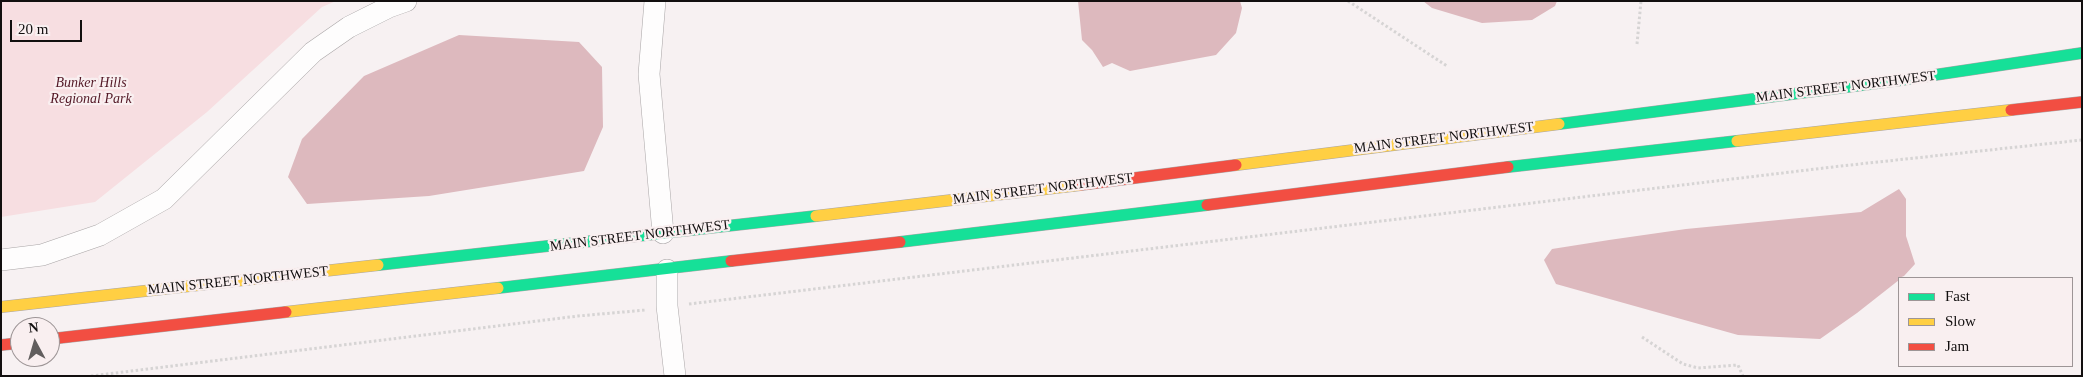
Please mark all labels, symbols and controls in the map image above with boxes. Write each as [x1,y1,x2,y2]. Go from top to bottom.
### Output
scale bar [12,10,85,42]
text: 20 m [18,21,48,37]
street label: MAIN STREET NORTHWEST [1755,68,1937,106]
park label: Bunker Hills Regional Park [50,75,132,108]
street label: MAIN STREET NORTHWEST [1353,119,1535,157]
street label: MAIN STREET NORTHWEST [952,170,1134,208]
street label: MAIN STREET NORTHWEST [549,217,731,255]
street label: MAIN STREET NORTHWEST [147,263,329,299]
legend [1898,277,2073,367]
text: Fast [1945,288,1970,304]
text: Slow [1945,313,1976,329]
north arrow [10,317,60,367]
text: N [28,320,39,336]
text: Jam [1945,338,1969,354]

